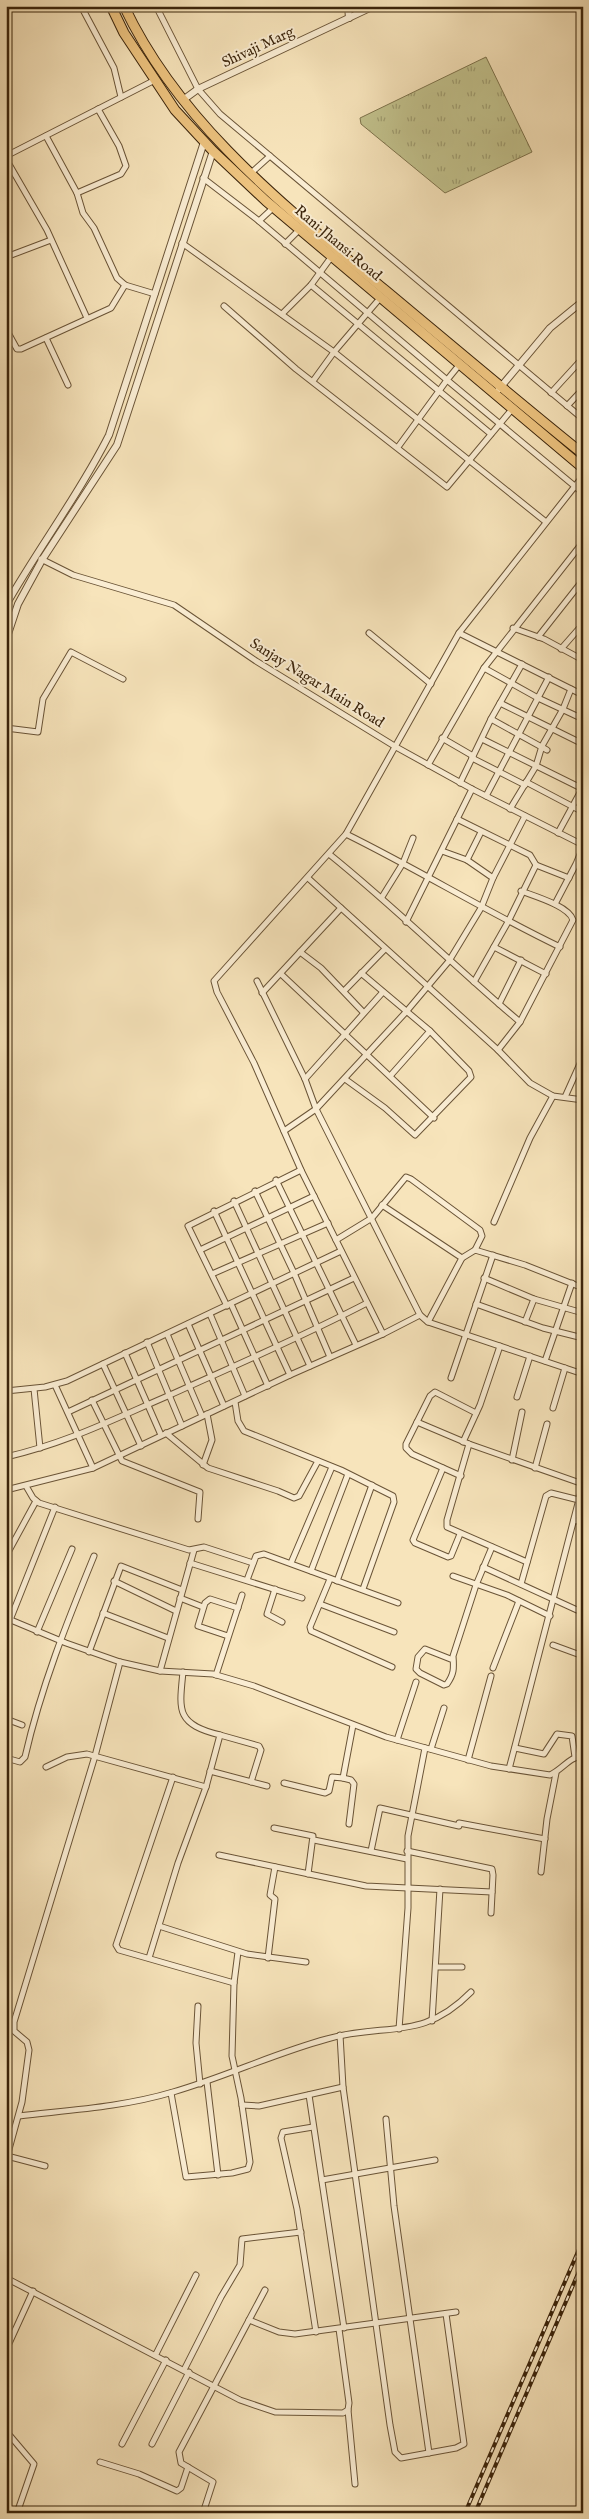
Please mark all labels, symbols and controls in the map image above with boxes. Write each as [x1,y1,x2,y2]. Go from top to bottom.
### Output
street label: Shivaji Marg [219,22,298,72]
street label: Rani Jhansi Road [290,201,386,286]
street label: Sanjay Nagar Main Road [246,634,389,733]

